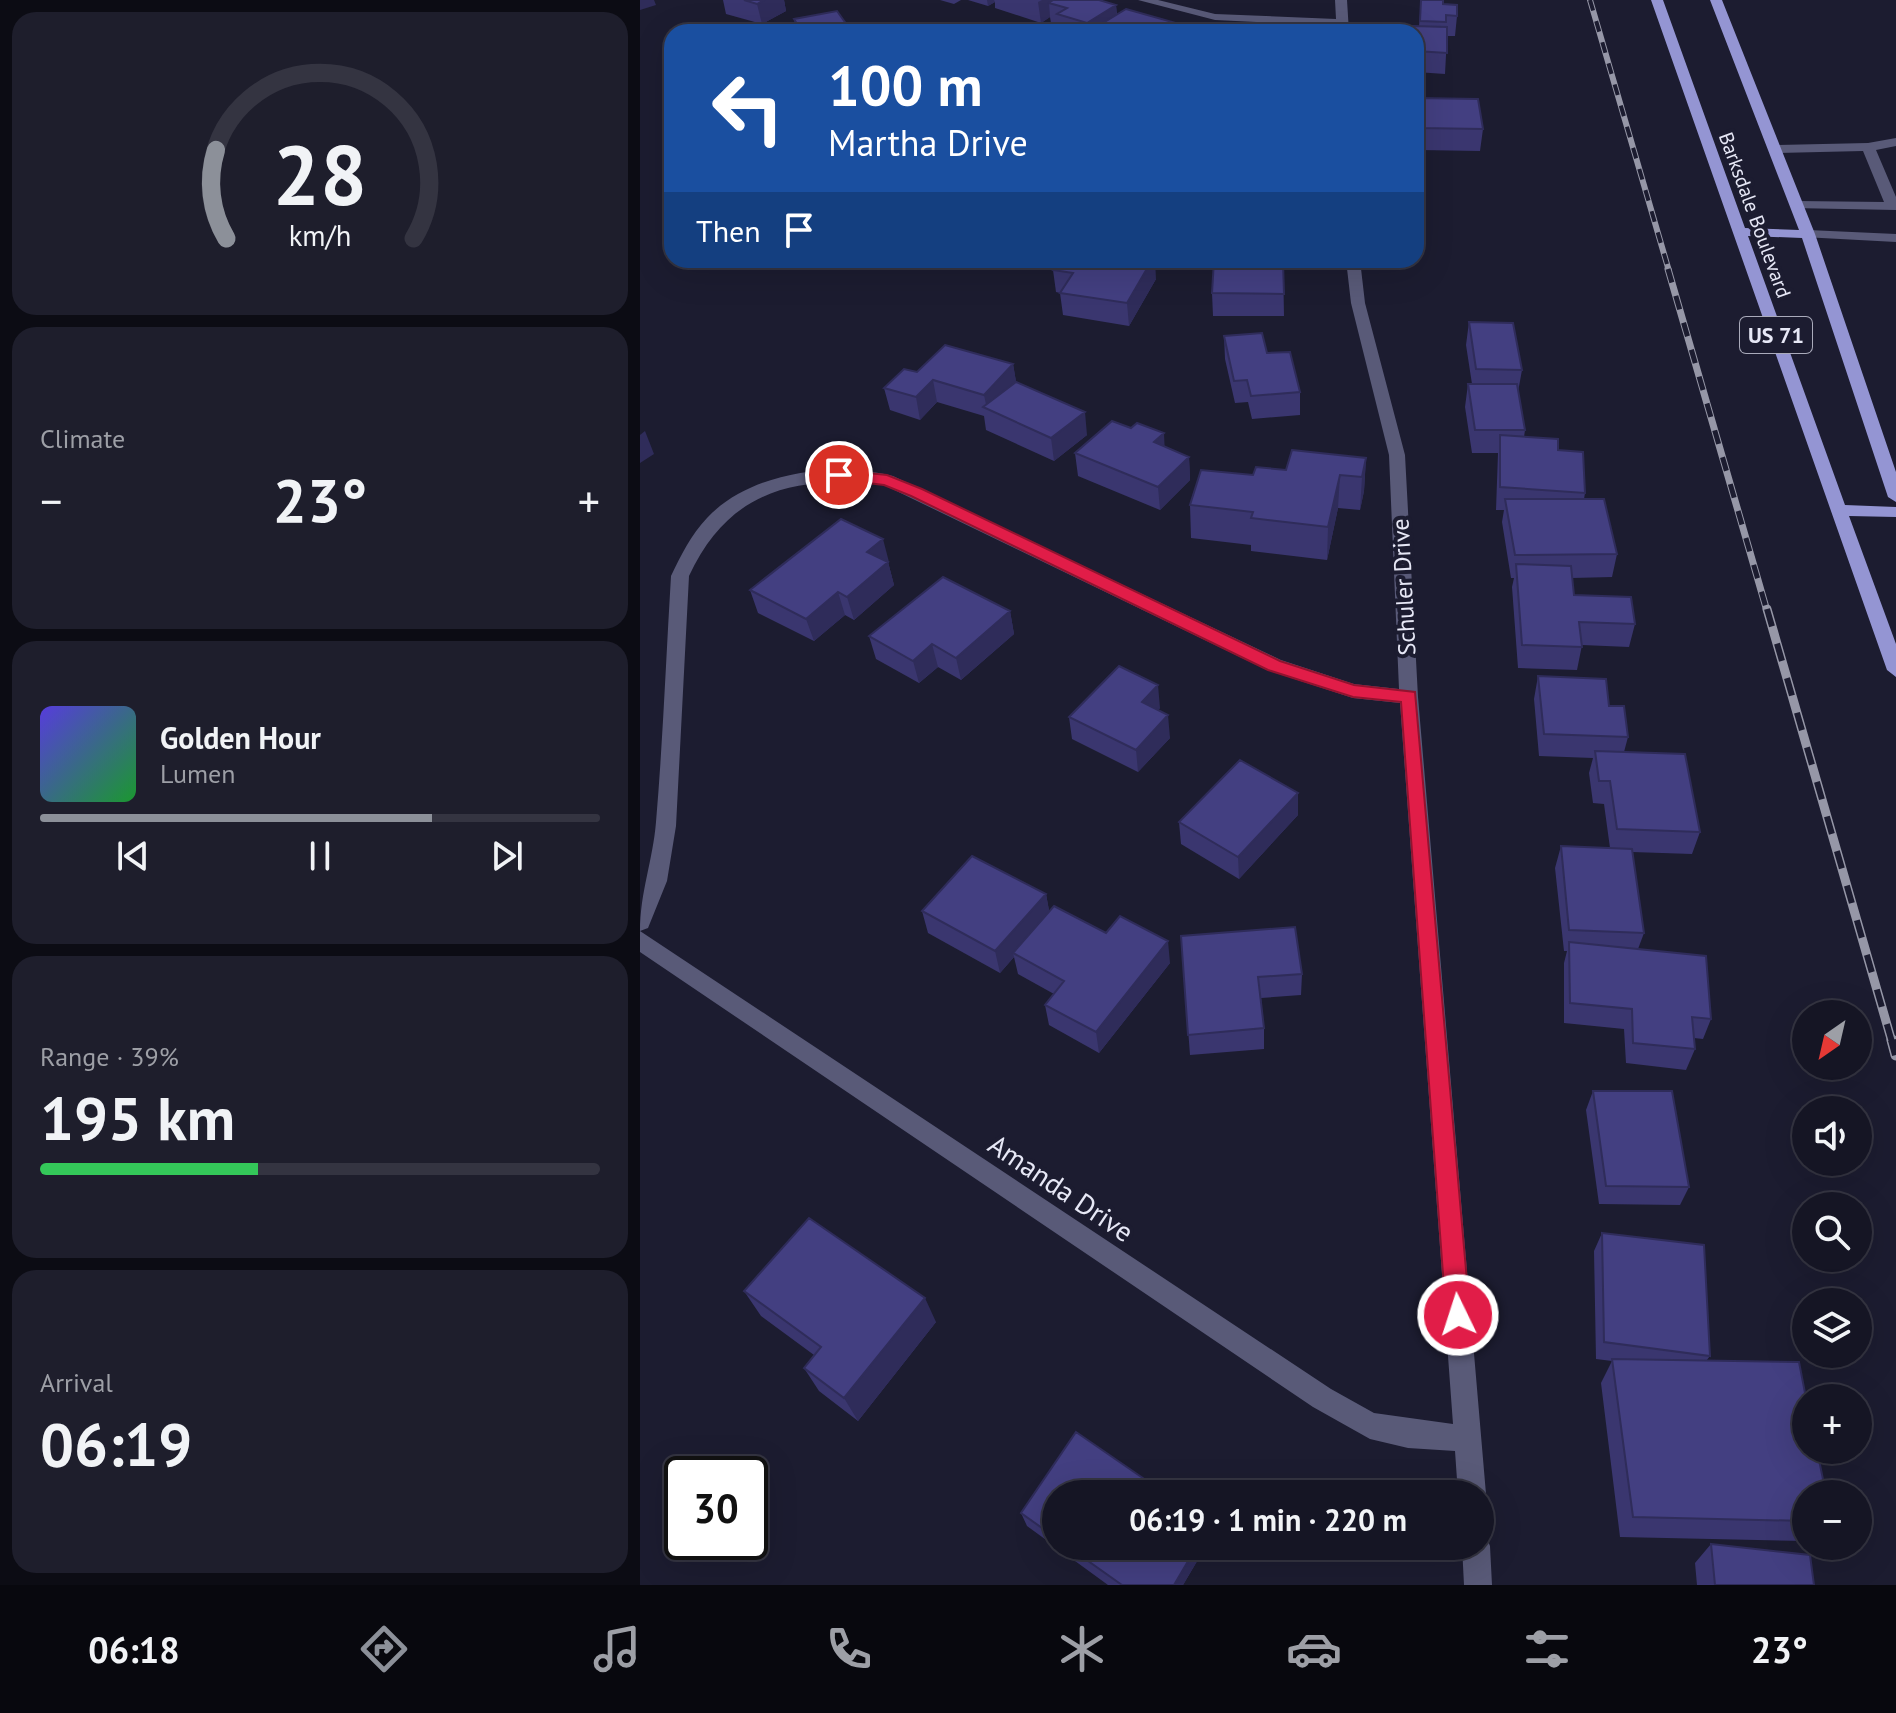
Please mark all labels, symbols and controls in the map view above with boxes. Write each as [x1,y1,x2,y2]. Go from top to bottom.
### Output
text: 100 m [828,49,983,121]
icon: left [696,56,800,160]
text: Martha Drive [828,119,1028,166]
text: 28 [273,120,367,228]
street label: Barksdale Boulevard [1713,129,1797,301]
icon: arrive [777,208,821,252]
text: Then [696,211,761,250]
text: km/h [289,217,351,254]
road number: US 71 [1740,317,1812,353]
text: Climate [40,422,125,455]
pin [805,441,873,509]
icon: arrive [817,453,861,497]
text: 23° [273,461,367,539]
text: − [40,472,62,529]
text: + [578,472,600,529]
street label: Schuler Drive [1384,518,1423,656]
text: Golden Hour [160,718,321,757]
text: Lumen [160,757,235,790]
icon: previous [111,834,155,878]
icon: pause [298,834,342,878]
icon: next [485,834,529,878]
north arrow [1792,1000,1872,1080]
map controls [1792,1000,1872,1560]
text: Range · 39% [40,1040,179,1073]
text: 195 km [40,1079,235,1157]
button: sound [1792,1096,1872,1176]
street label: Amanda Drive [982,1125,1141,1250]
button: search [1792,1192,1872,1272]
position arrow [1416,1273,1500,1357]
button: layers [1792,1288,1872,1368]
text: Arrival [40,1366,113,1399]
button: + [1792,1384,1872,1464]
text: 06:19 [40,1405,192,1483]
speed limit sign: 30 [664,1456,768,1560]
button: − [1792,1480,1872,1560]
text: 06:19 · 1 min · 220 m [1129,1500,1407,1539]
icon: directions [356,1621,412,1677]
icon: music [589,1621,645,1677]
icon: phone [821,1621,877,1677]
icon: climate [1054,1621,1110,1677]
icon: car [1286,1621,1342,1677]
icon: filters [1519,1621,1575,1677]
text: 06:18 [88,1626,180,1673]
text: 23° [1751,1626,1808,1673]

